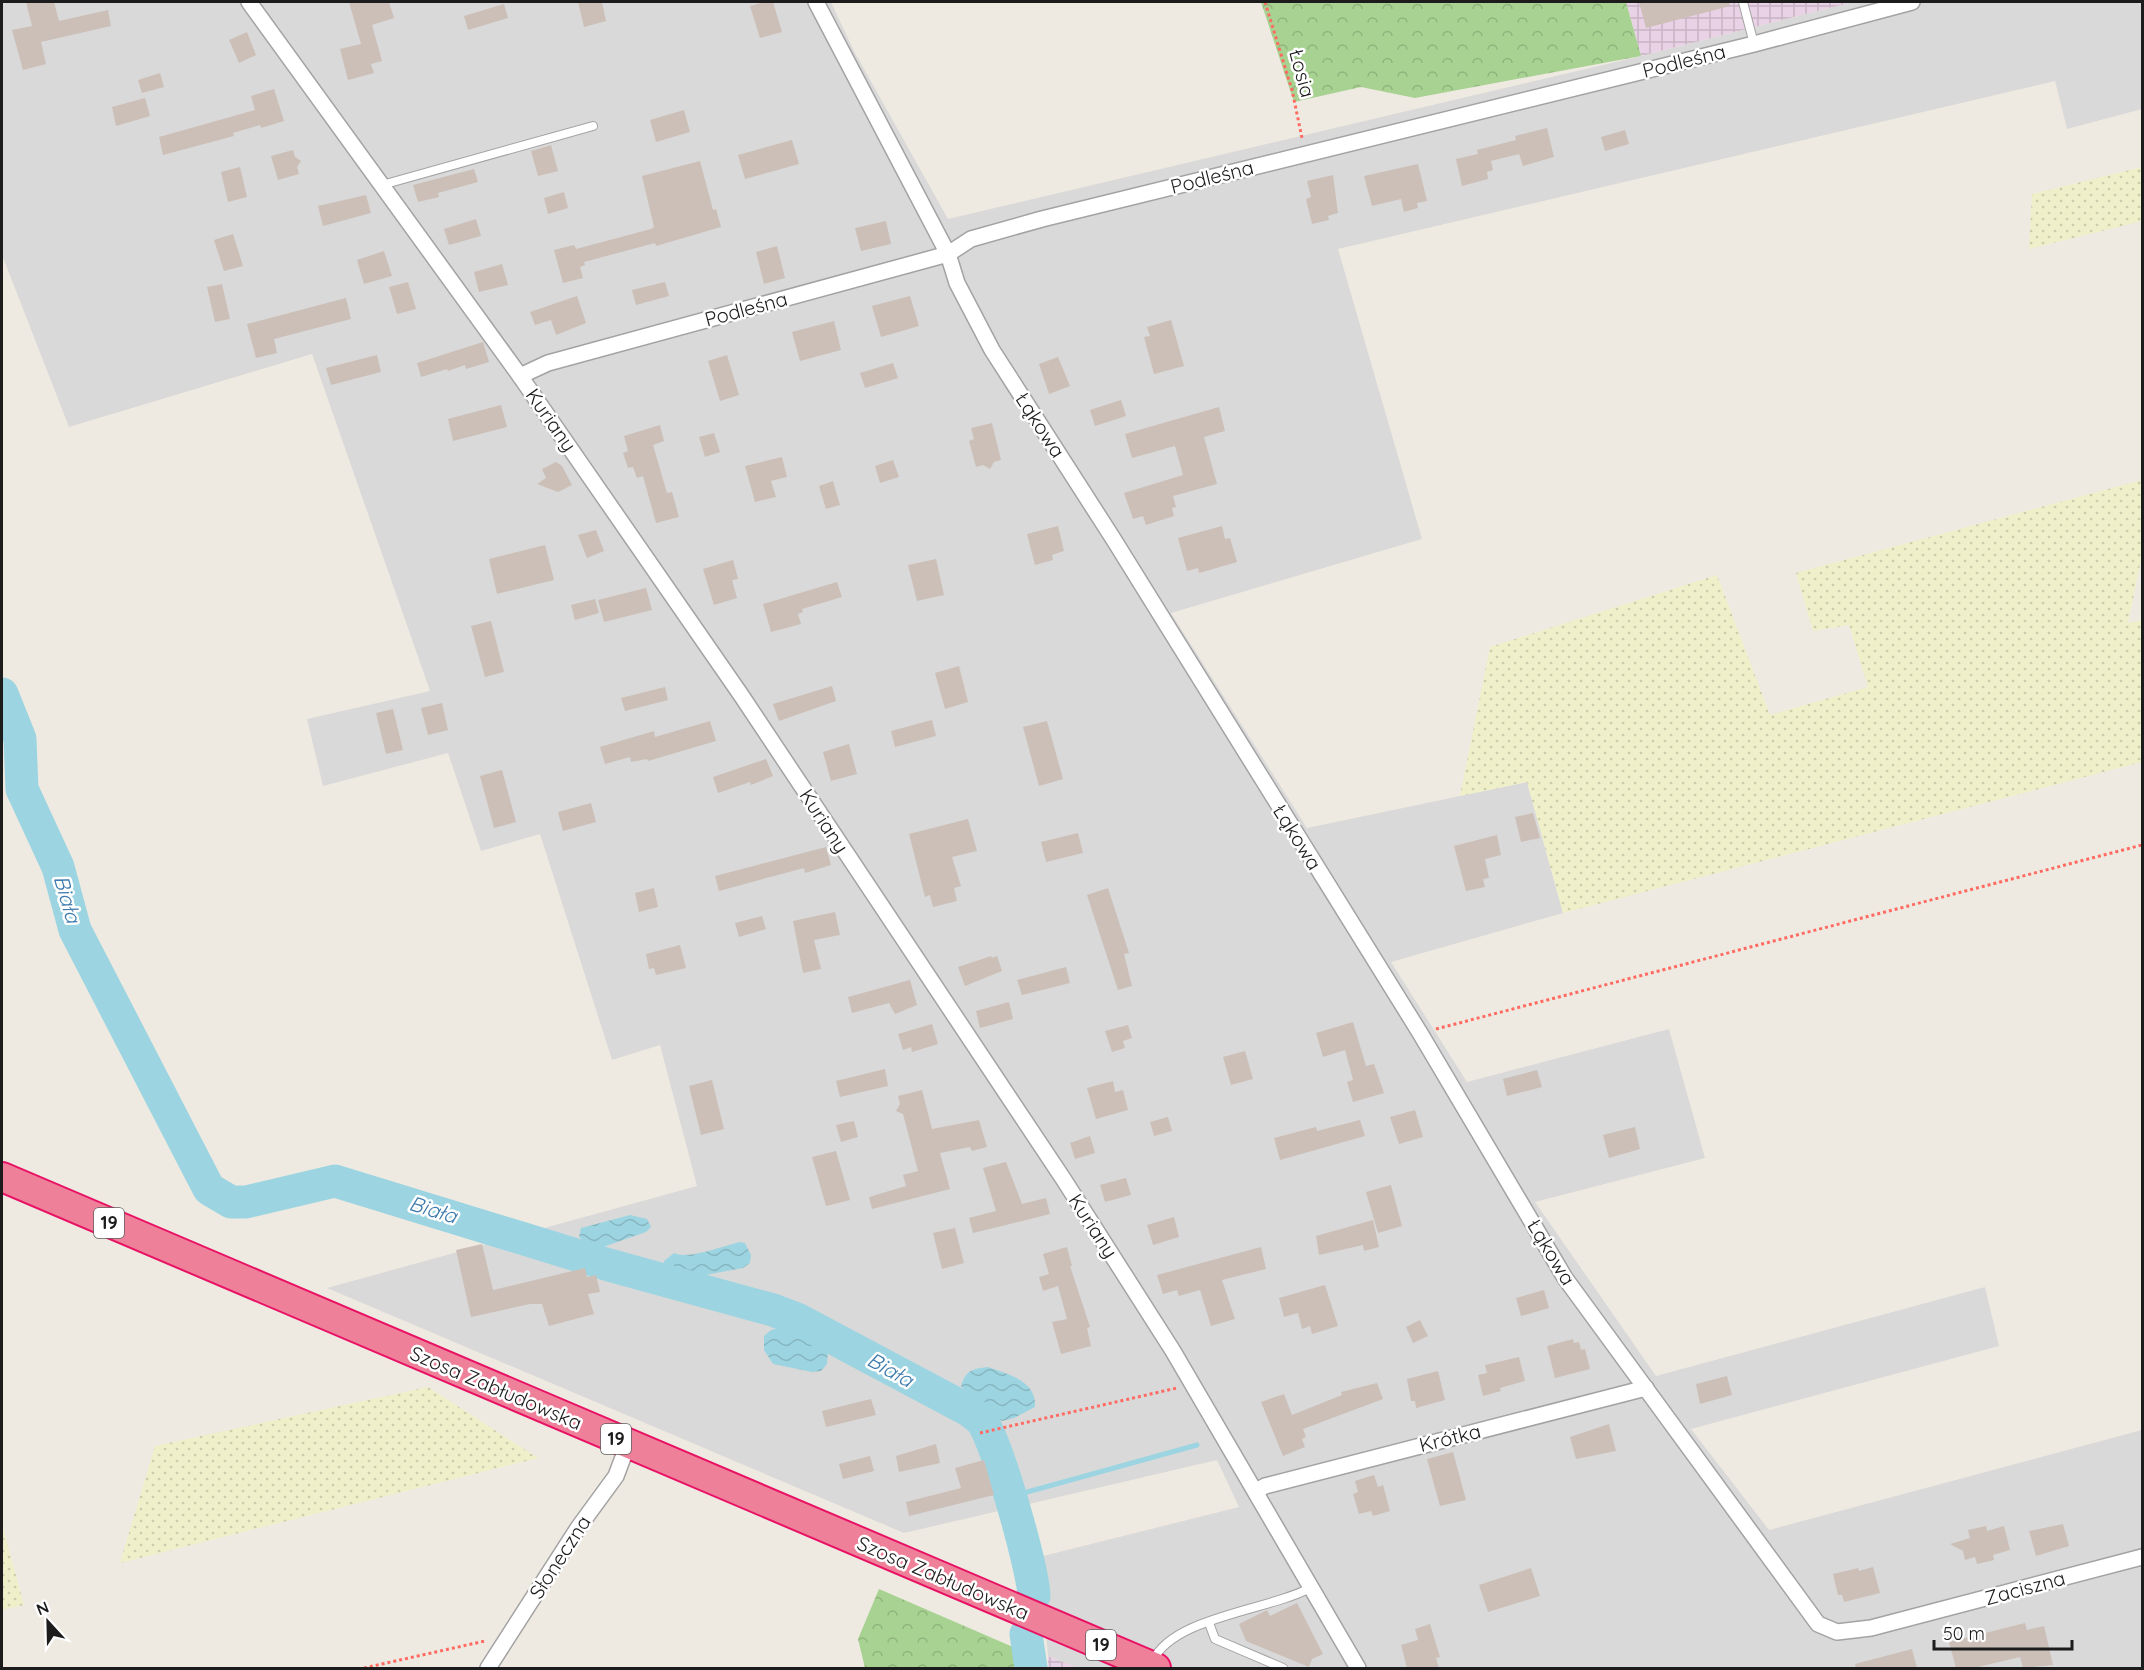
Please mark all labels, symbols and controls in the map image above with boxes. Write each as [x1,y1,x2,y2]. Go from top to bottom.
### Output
street label: Podleśna [1640,38,1728,83]
street label: Łosia [1284,46,1321,100]
street label: Podleśna [1168,154,1256,199]
street label: Podleśna [702,285,790,332]
street label: Kuriany [521,383,582,456]
street label: Łąkowa [1010,387,1071,462]
street label: Kuriany [794,784,854,858]
street label: Łąkowa [1267,799,1327,874]
water label: Biała [49,872,87,927]
street label: Kuriany [1063,1189,1123,1263]
water label: Biała [406,1190,461,1229]
road number: 19 [94,1208,124,1238]
street label: Łąkowa [1522,1214,1581,1290]
street label: Szosa Zabłudowska [407,1340,586,1435]
water label: Biała [863,1346,919,1393]
street label: Krótka [1416,1418,1483,1457]
road number: 19 [601,1424,631,1454]
street label: Słoneczna [523,1510,596,1603]
street label: Szosa Zabłudowska [854,1530,1033,1625]
street label: Zaciszna [1982,1565,2068,1610]
north arrow [18,1592,78,1652]
text: N [33,1597,52,1620]
scale bar [1934,1613,2072,1651]
text: 50 m [1943,1622,1985,1645]
road number: 19 [1086,1630,1116,1660]

